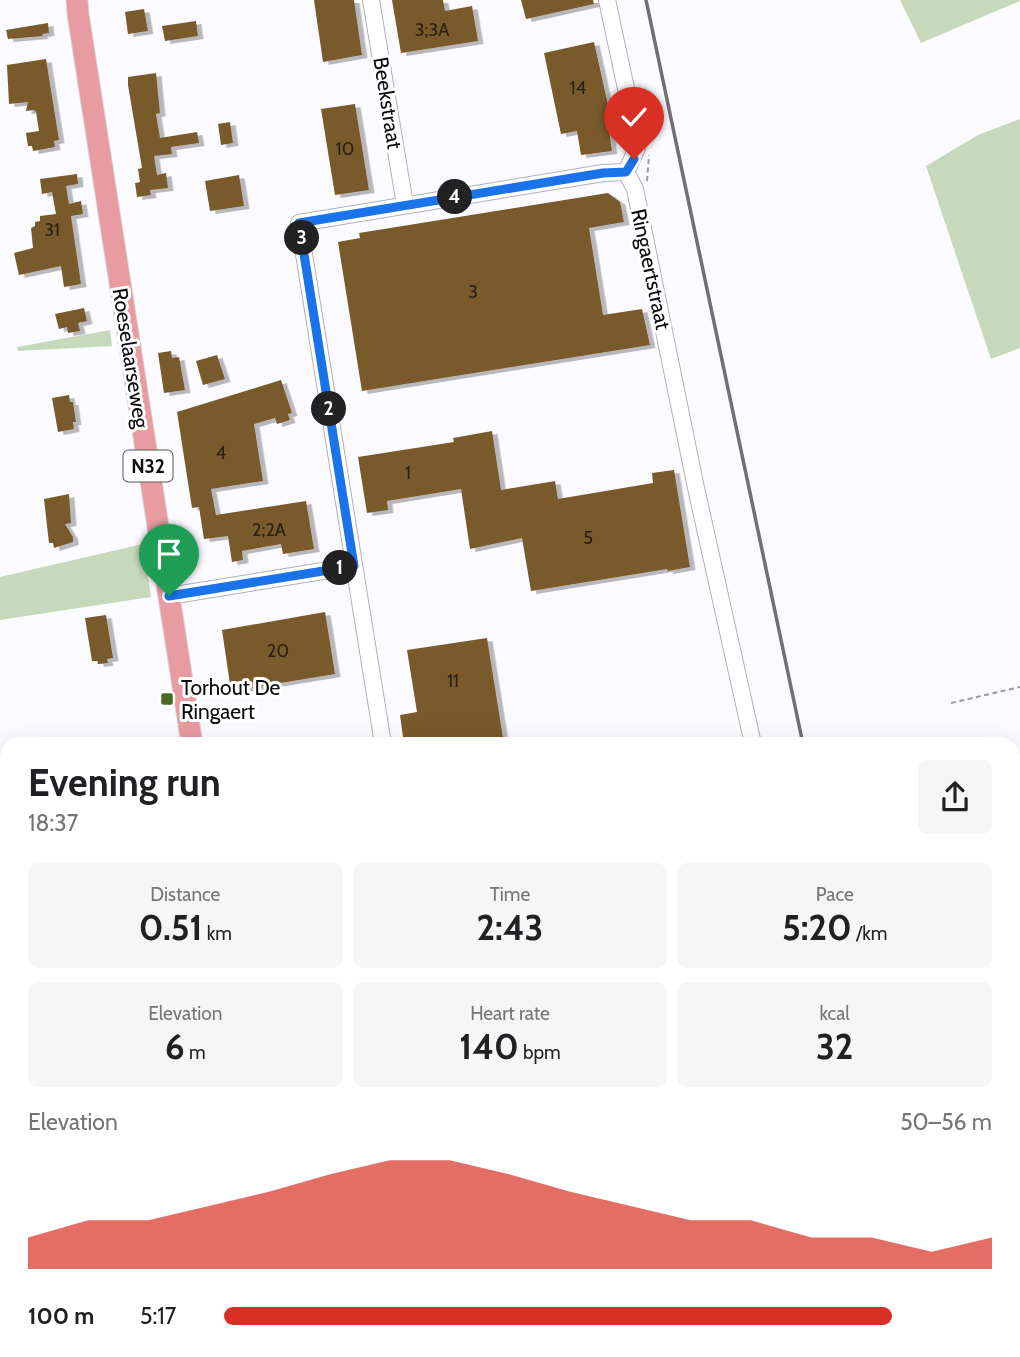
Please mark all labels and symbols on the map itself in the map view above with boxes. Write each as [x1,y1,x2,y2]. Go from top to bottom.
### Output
house number: 3;3A [415,19,449,41]
street label: Beekstraat [368,55,408,151]
house number: 14 [570,77,586,99]
pin [604,87,664,159]
house number: 10 [336,138,354,160]
pin: 4 [438,180,472,214]
street label: Ringaertstraat [626,206,676,332]
house number: 31 [44,219,60,241]
pin: 3 [284,220,320,256]
house number: 3 [468,281,478,303]
street label: Roeselaarseweg [108,286,155,430]
pin: 2 [312,392,346,426]
house number: 4 [216,442,226,464]
road number: N32 [124,450,172,481]
house number: 1 [405,462,411,484]
house number: 2;2A [252,519,286,541]
pin [139,524,199,596]
house number: 5 [583,527,593,549]
pin: 1 [322,550,358,586]
house number: 20 [267,640,289,662]
house number: 11 [447,670,459,692]
place label: Torhout De Ringaert [181,675,281,724]
marker: Torhout De Ringaert [159,691,175,707]

